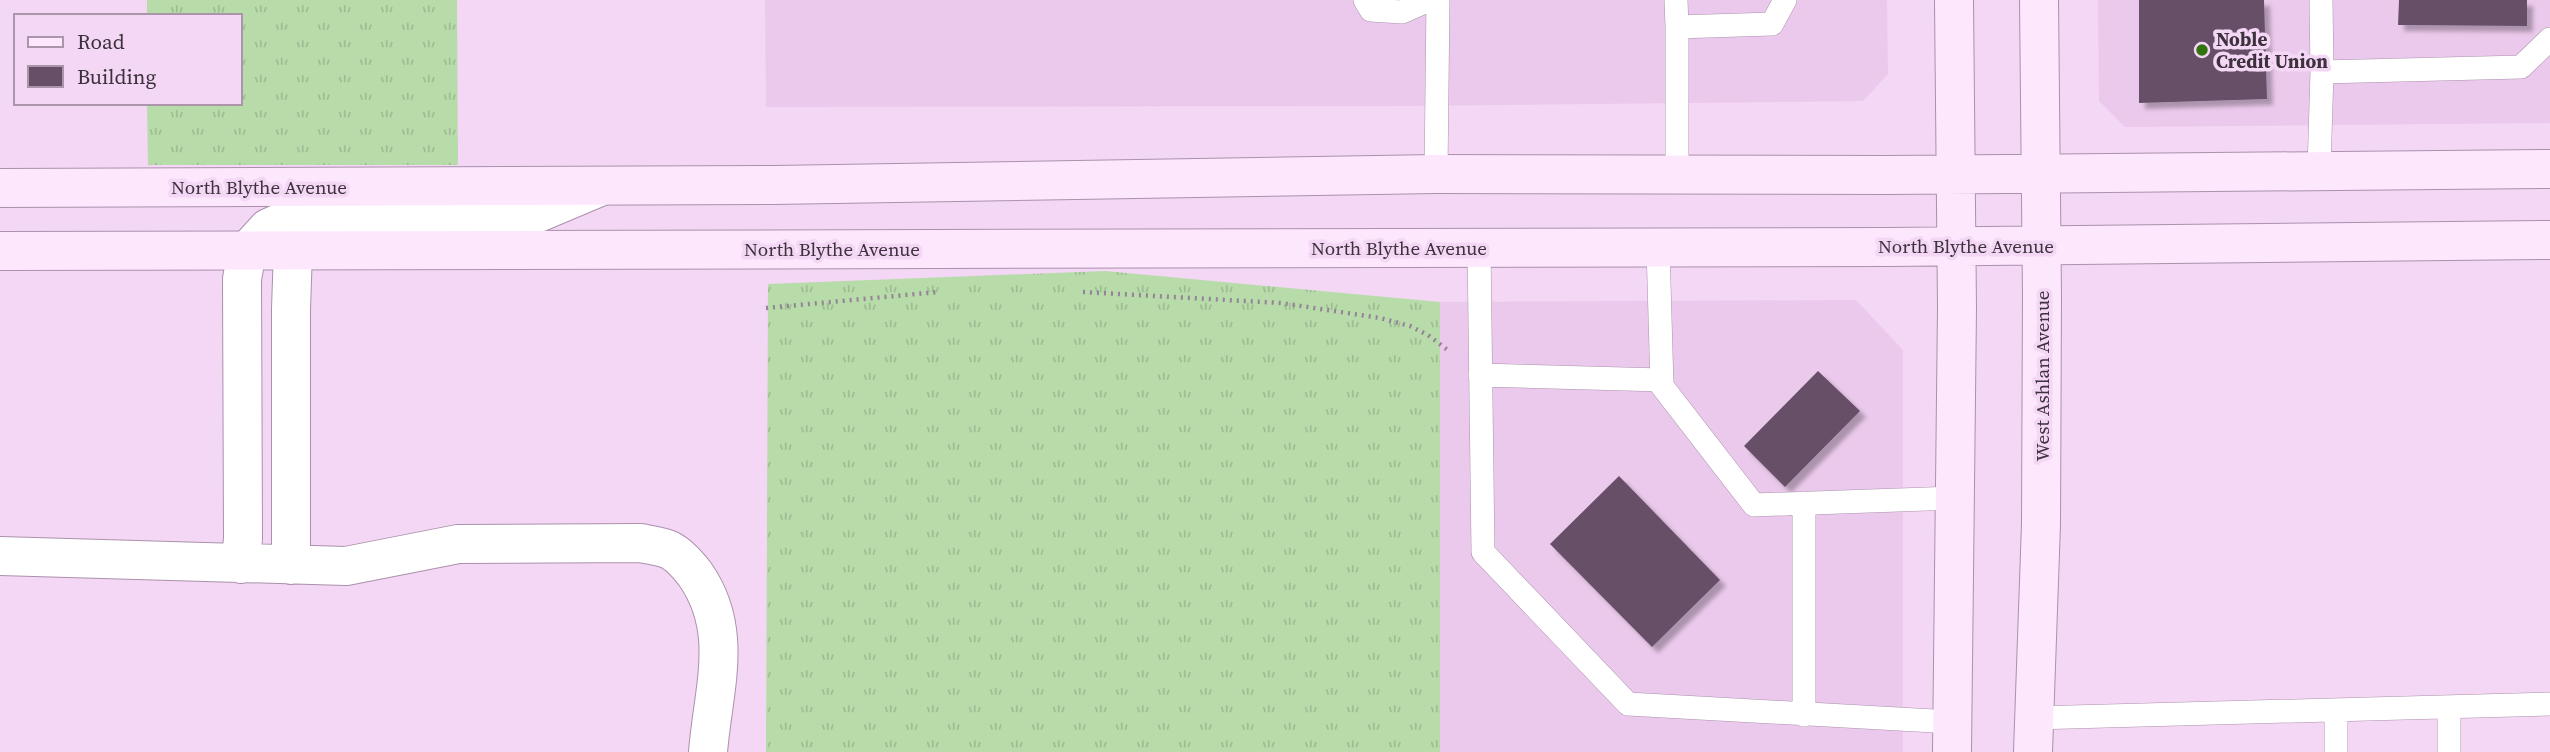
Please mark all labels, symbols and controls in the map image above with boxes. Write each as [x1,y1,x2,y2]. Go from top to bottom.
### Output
legend [14,14,242,105]
place label: Noble Credit Union [2216,26,2328,74]
text: Road [77,27,125,56]
marker: Noble Credit Union [2194,42,2210,58]
text: Building [77,62,156,91]
street label: North Blythe Avenue [171,174,347,200]
street label: North Blythe Avenue [1878,233,2054,259]
street label: North Blythe Avenue [1311,235,1487,261]
street label: North Blythe Avenue [744,236,920,262]
street label: West Ashlan Avenue [2029,291,2055,461]

